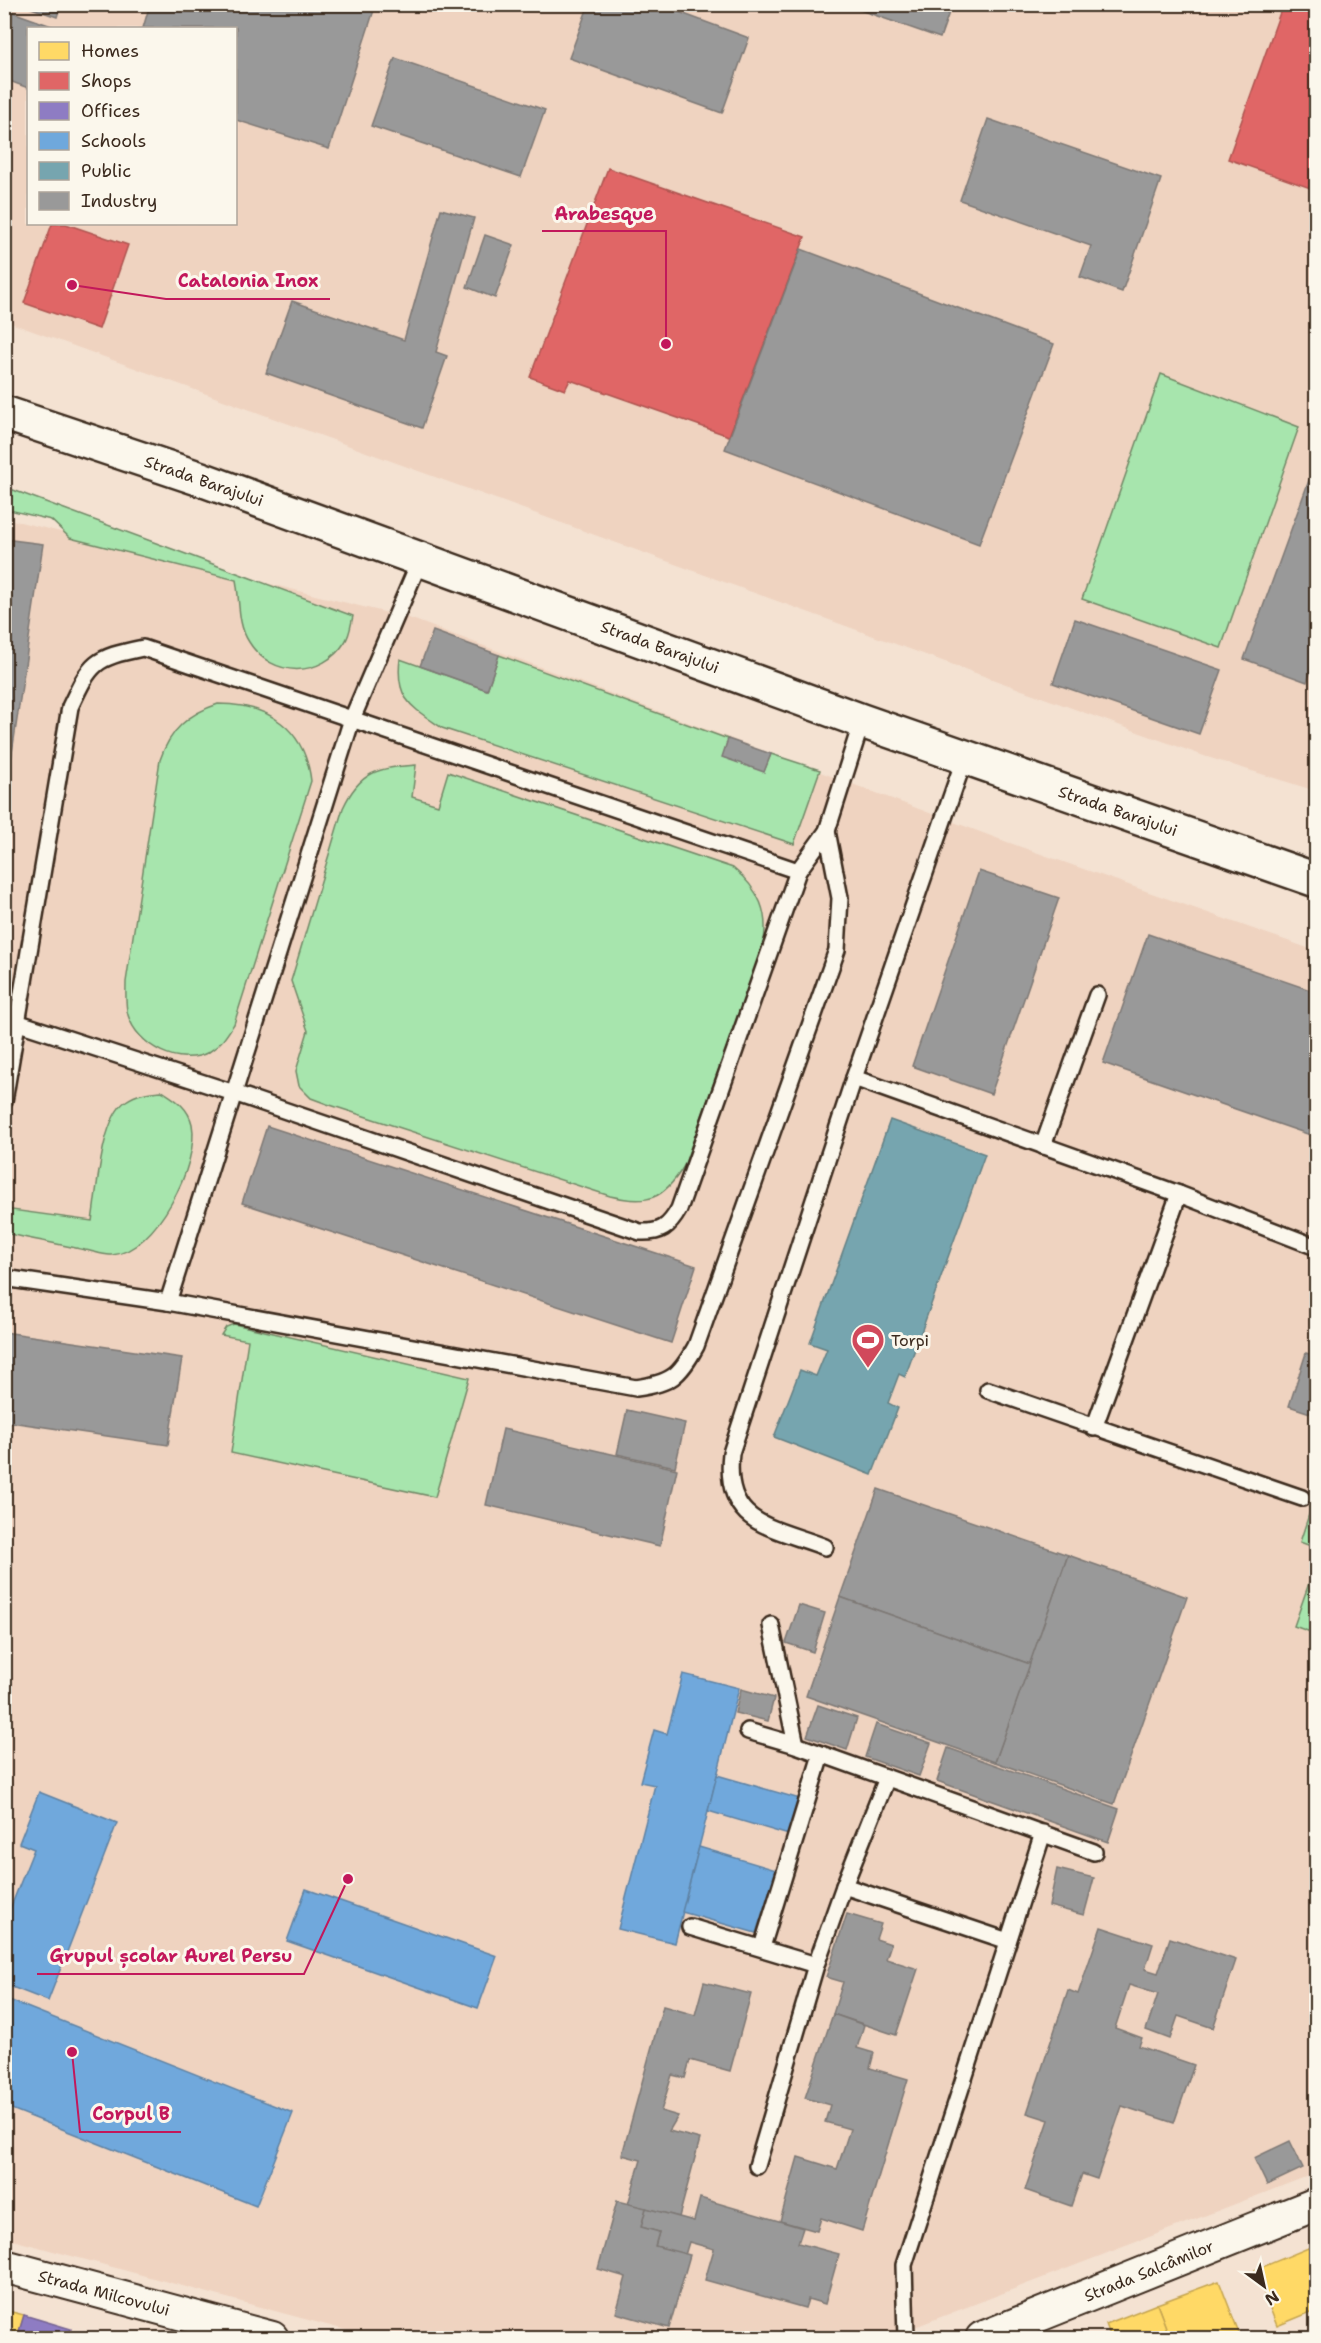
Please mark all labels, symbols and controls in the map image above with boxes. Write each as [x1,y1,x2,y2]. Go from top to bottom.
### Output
legend [27,27,237,225]
text: Homes [81,39,139,63]
text: Shops [81,69,132,93]
text: Offices [81,99,140,123]
text: Schools [81,129,147,153]
text: Public [81,159,131,183]
text: Industry [81,189,157,213]
callout: Arabesque [542,195,666,231]
text: Arabesque [554,202,654,226]
callout: Catalonia Inox [166,263,330,299]
text: Catalonia Inox [178,269,318,293]
street label: Strada Barajului [142,451,266,511]
street label: Strada Barajului [598,616,722,678]
street label: Strada Barajului [1056,781,1180,841]
sports icon: Torpi [850,1322,886,1369]
place label: Torpi [891,1330,929,1351]
callout: Grupul școlar Aurel Persu [37,1938,304,1974]
text: Grupul școlar Aurel Persu [50,1944,292,1968]
callout: Corpul B [80,2096,181,2132]
text: Corpul B [92,2102,170,2126]
street label: Strada Salcâmilor [1081,2235,1217,2307]
north arrow [1234,2256,1294,2316]
street label: Strada Milcovului [36,2265,172,2321]
text: N [1261,2286,1283,2310]

